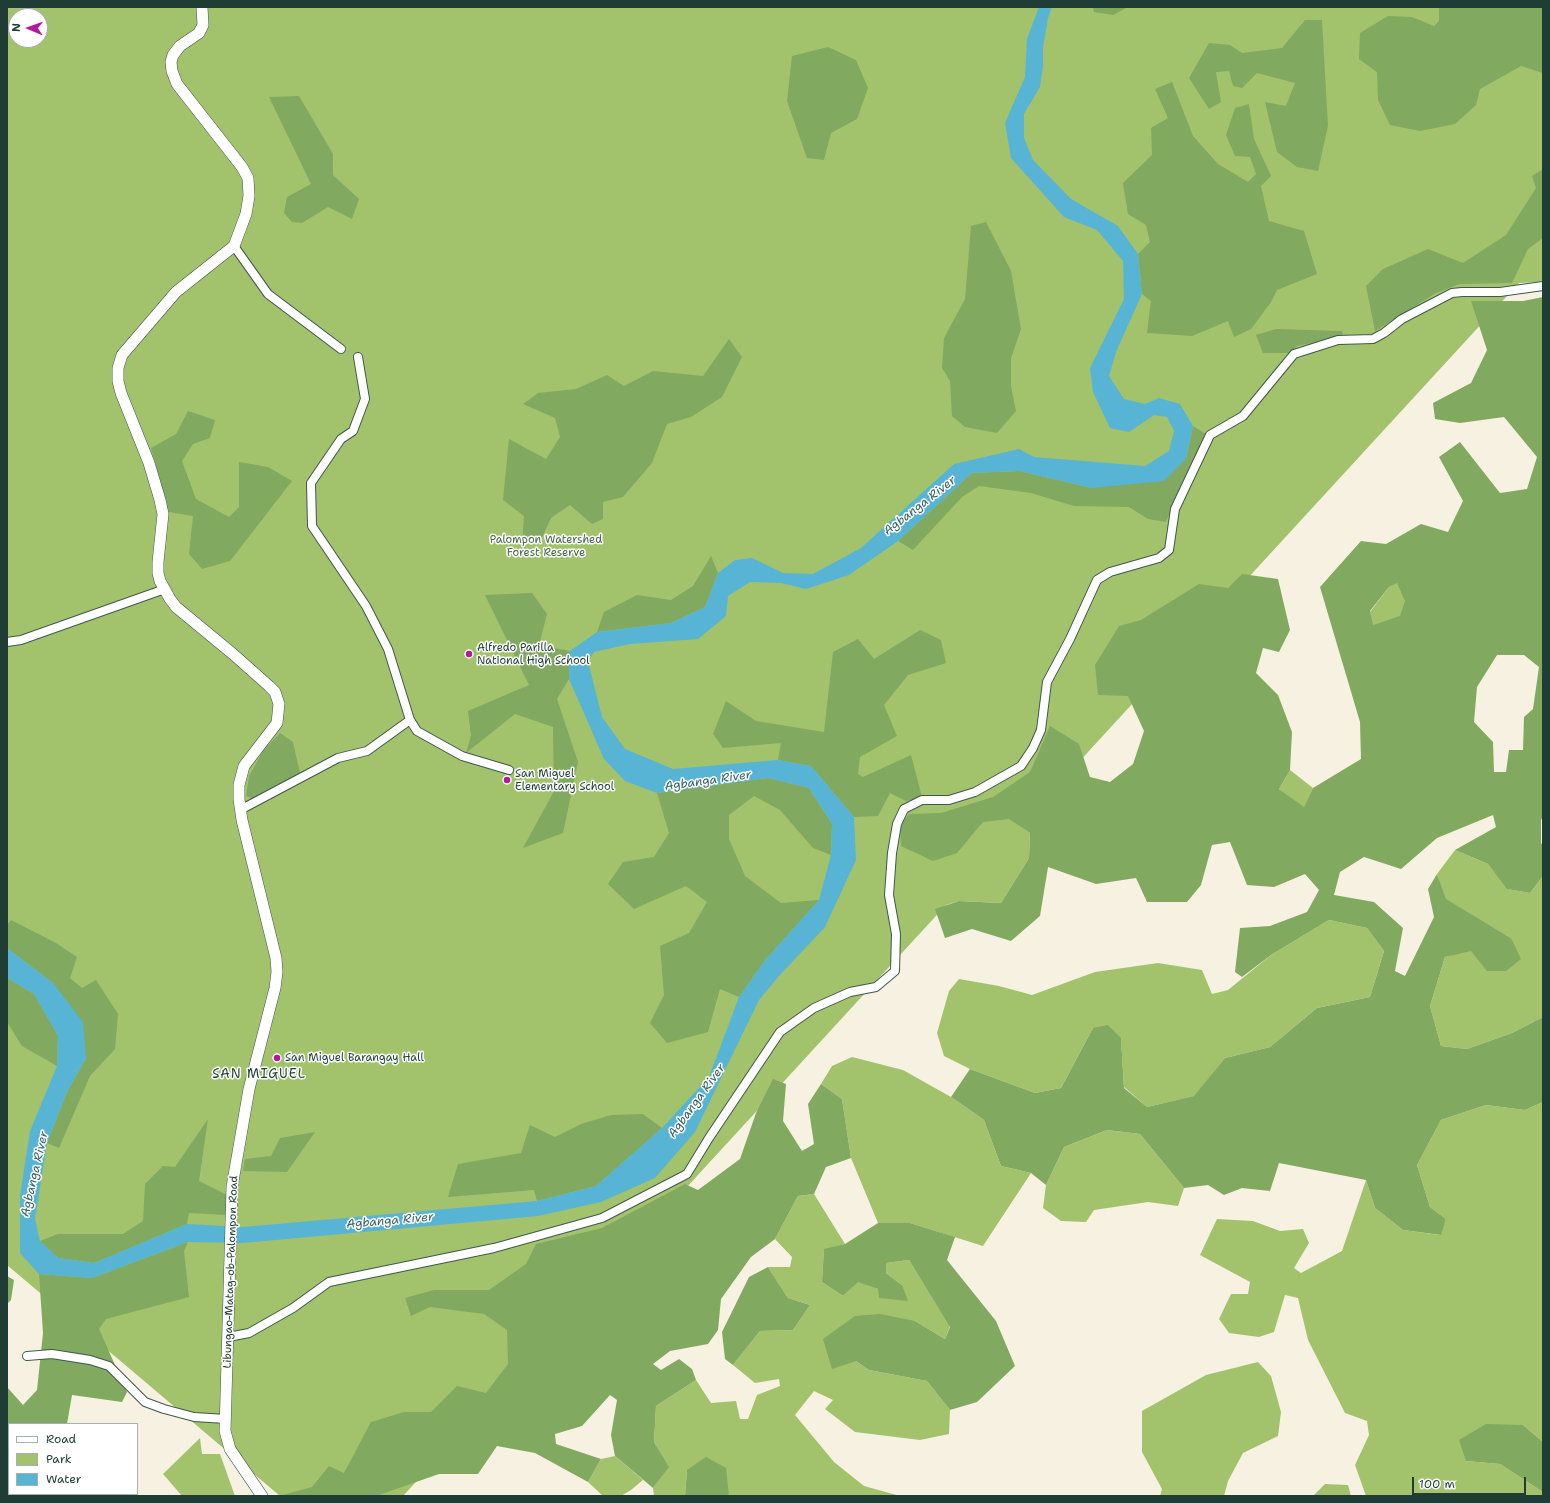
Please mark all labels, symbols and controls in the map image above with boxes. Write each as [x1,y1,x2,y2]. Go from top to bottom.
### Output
north arrow [8,8,48,48]
text: N [9,23,24,32]
water label: Agbanga River [881,473,959,539]
park label: Palompon Watershed Forest Reserve [490,533,602,559]
place label: Alfredo Parilla National High School [477,641,590,667]
marker: Alfredo Parilla National High School [464,649,474,659]
place label: San Miguel Elementary School [515,767,614,793]
water label: Agbanga River [664,768,752,794]
marker: San Miguel Elementary School [502,775,512,785]
place label: San Miguel Barangay Hall [285,1051,424,1065]
marker: San Miguel Barangay Hall [272,1053,282,1063]
water label: Agbanga River [665,1061,729,1141]
district label: SAN MIGUEL [212,1067,306,1083]
water label: Agbanga River [18,1130,52,1218]
street label: Libungao-Matag-ob-Palompon Road [221,1175,241,1369]
water label: Agbanga River [346,1210,434,1232]
legend [8,1423,138,1495]
text: Road [46,1431,76,1447]
text: Park [46,1451,72,1467]
scale bar [1414,1469,1528,1495]
text: Water [46,1471,81,1487]
text: 100 m [1419,1476,1455,1492]

